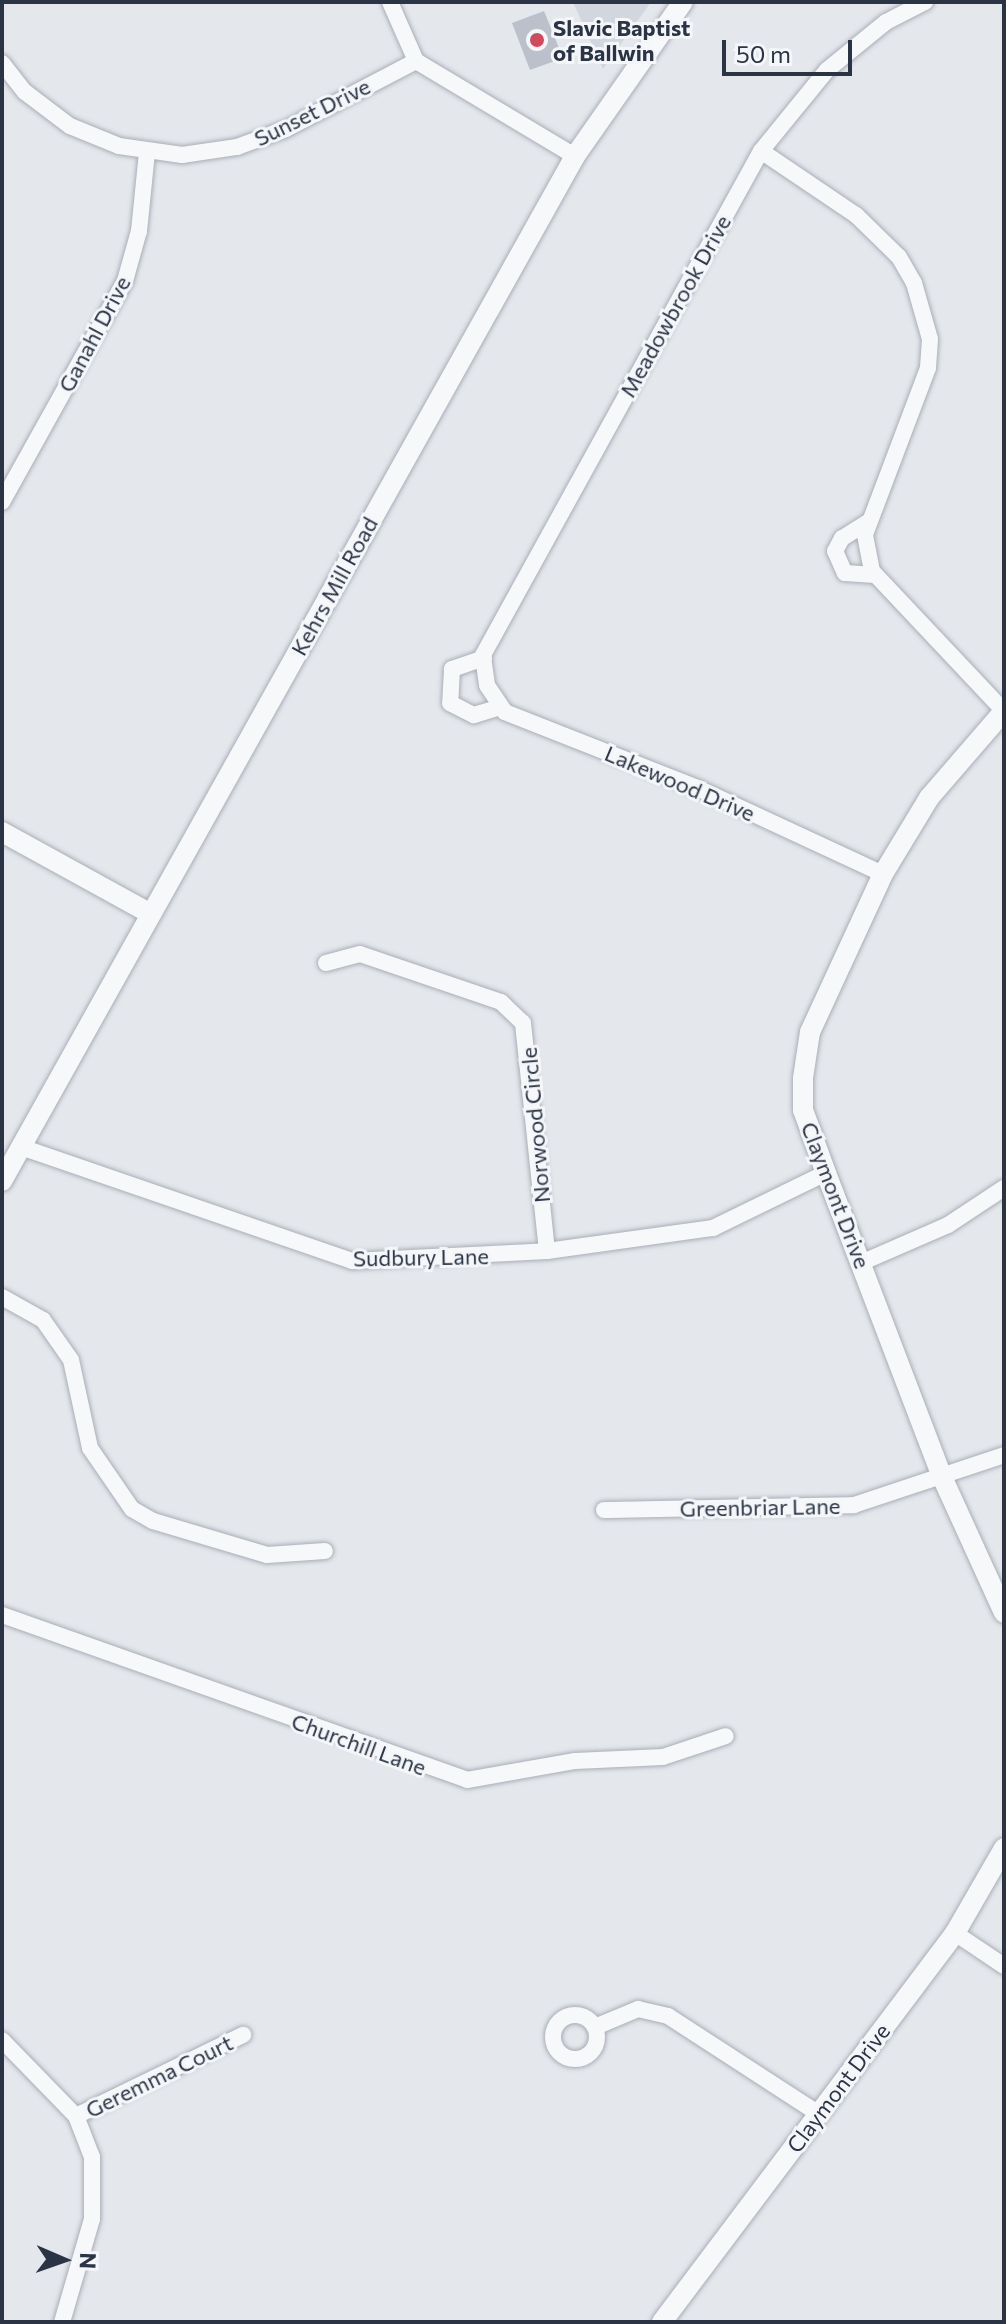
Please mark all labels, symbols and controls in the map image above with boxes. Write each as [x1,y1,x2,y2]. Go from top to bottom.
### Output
place label: Slavic Baptist of Ballwin [553,14,690,66]
scale bar [726,24,856,74]
marker: Slavic Baptist of Ballwin [528,31,546,49]
text: 50 m [736,39,791,68]
street label: Sunset Drive [250,73,374,151]
street label: Meadowbrook Drive [614,210,736,402]
street label: Ganahl Drive [52,272,136,396]
street label: Kehrs Mill Road [285,512,383,660]
street label: Lakewood Drive [601,740,759,826]
street label: Norwood Circle [515,1046,555,1204]
street label: Claymont Drive [796,1118,876,1272]
street label: Sudbury Lane [353,1243,489,1271]
street label: Greenbriar Lane [679,1492,841,1522]
street label: Churchill Lane [288,1707,430,1781]
street label: Claymont Drive [781,2018,895,2158]
street label: Geremma Court [81,2029,237,2123]
north arrow [24,2220,104,2300]
text: N [75,2252,102,2270]

